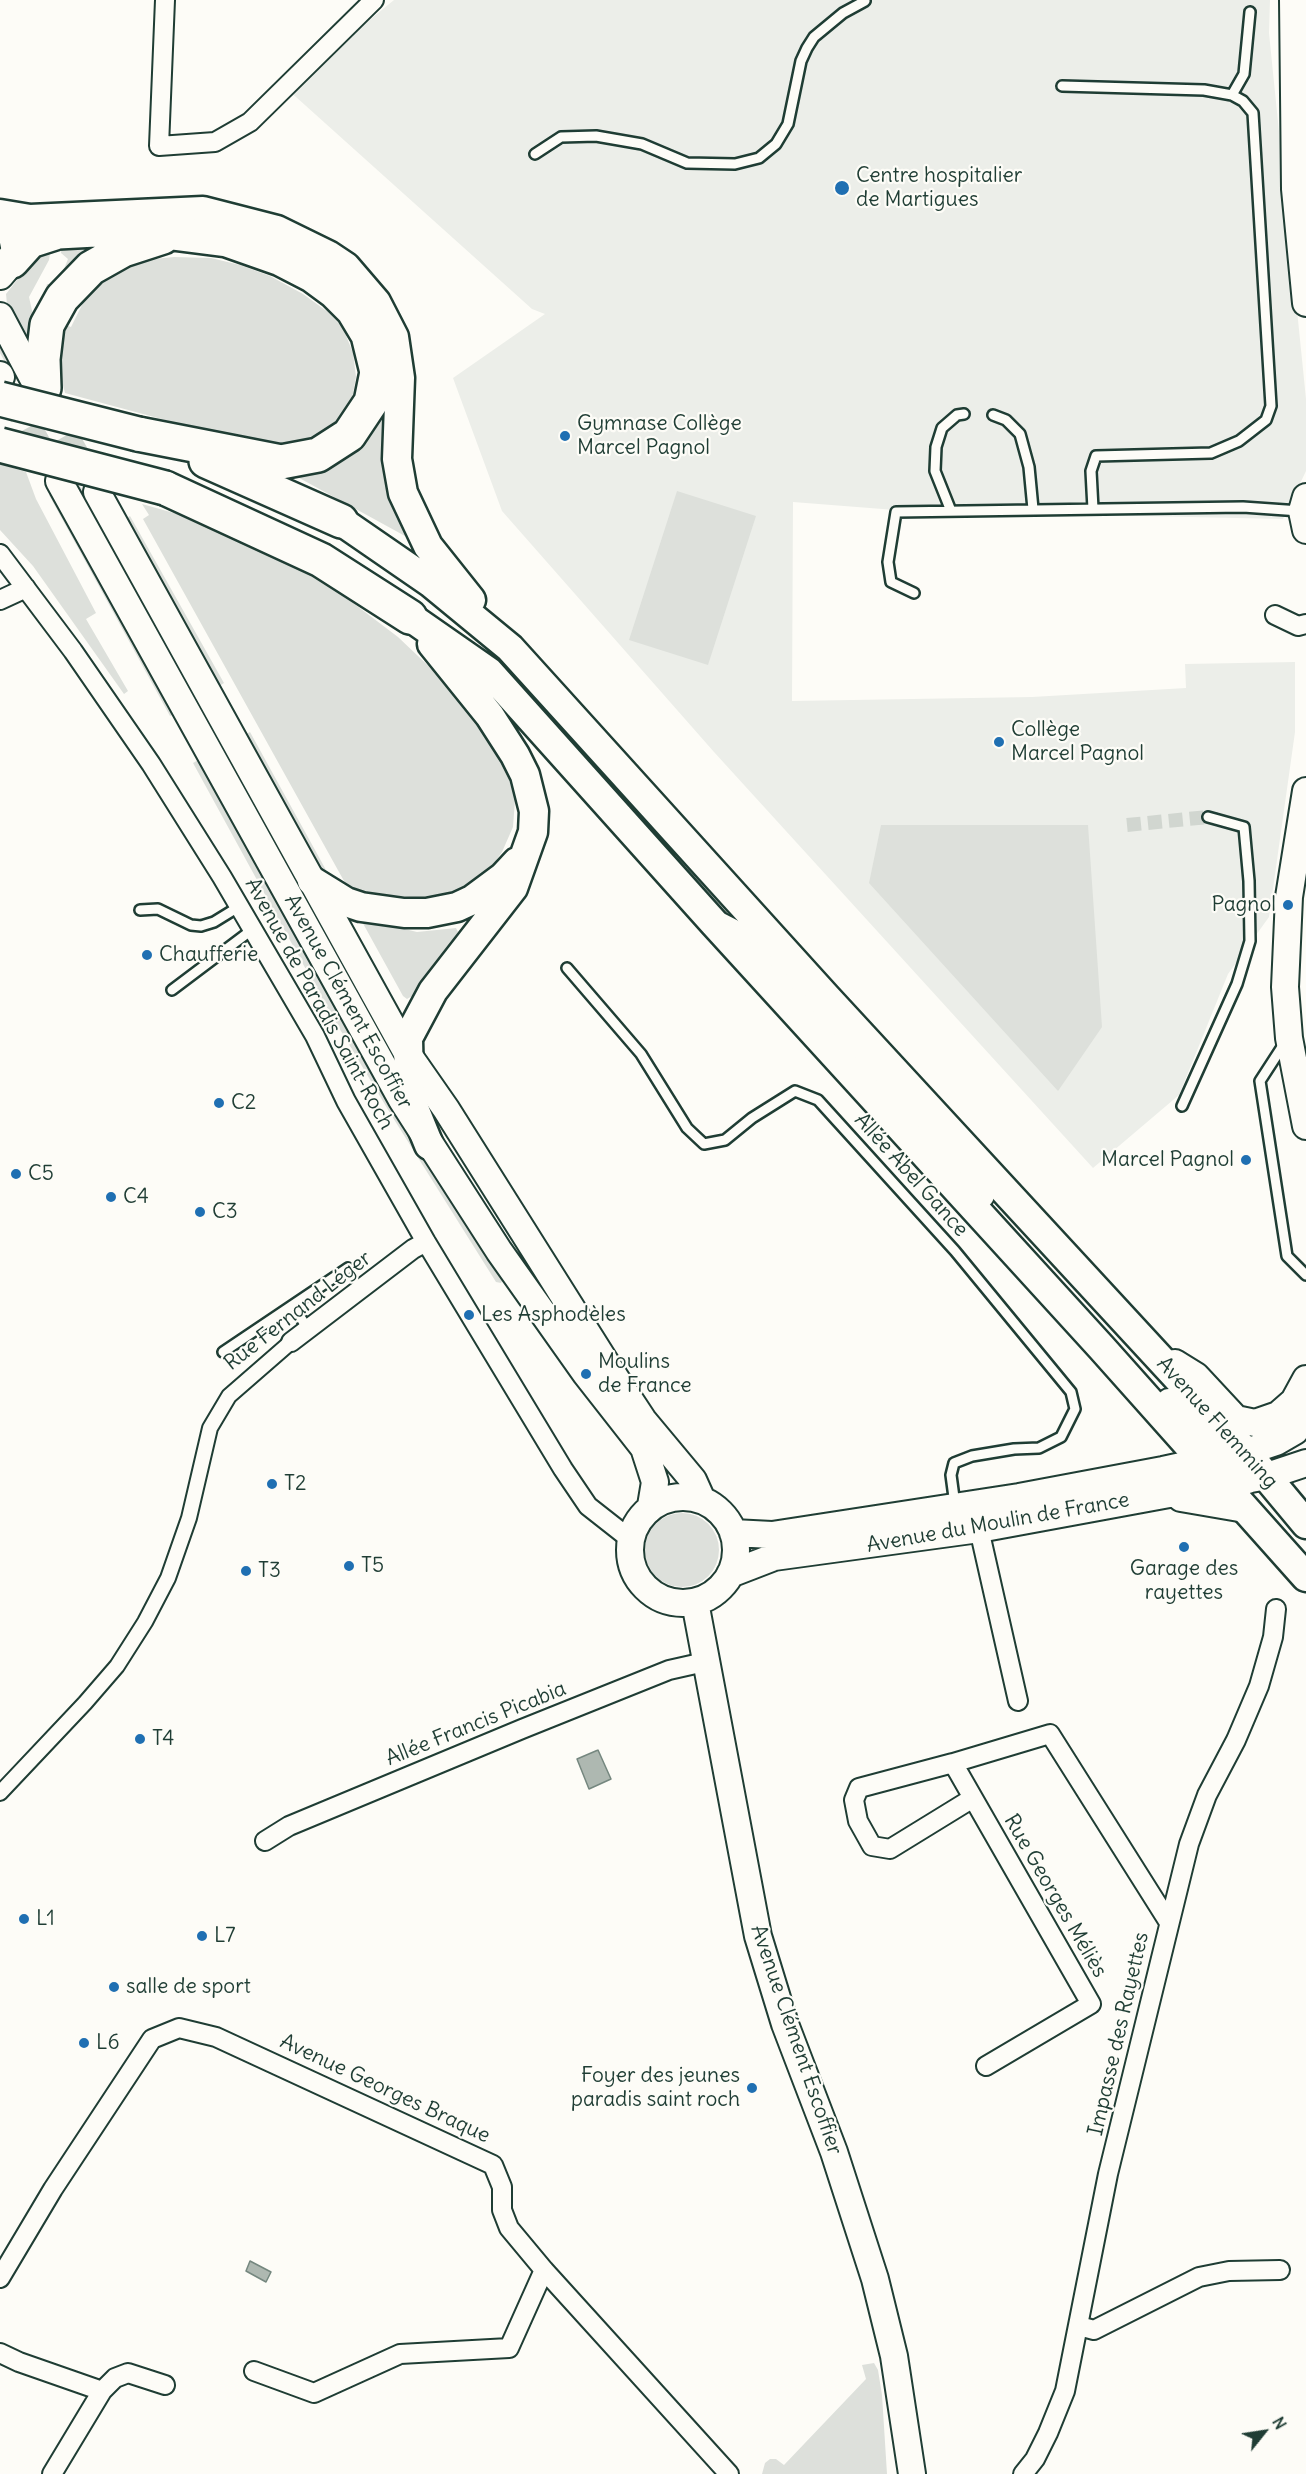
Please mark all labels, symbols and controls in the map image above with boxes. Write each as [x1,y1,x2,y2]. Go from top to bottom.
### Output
place label: Centre hospitalier de Martigues [856,163,1022,213]
marker: Centre hospitalier de Martigues [833,179,851,197]
place label: Gymnase Collège Marcel Pagnol [577,411,742,461]
marker: Gymnase Collège Marcel Pagnol [558,429,572,443]
place label: Collège Marcel Pagnol [1011,717,1144,767]
marker: Collège Marcel Pagnol [992,735,1006,749]
street label: Avenue de Paradis Saint-Roch [239,874,399,1134]
street label: Avenue Clément Escoffier [278,890,418,1114]
place label: Pagnol [1212,892,1276,918]
marker: Pagnol [1281,898,1295,912]
place label: Chaufferie [159,942,258,968]
marker: Chaufferie [140,948,154,962]
place label: C2 [231,1090,256,1116]
marker: C2 [212,1096,226,1110]
street label: Allée Abel Gance [849,1108,973,1242]
place label: Marcel Pagnol [1101,1147,1234,1173]
marker: Marcel Pagnol [1239,1153,1253,1167]
place label: C5 [28,1161,54,1187]
marker: C5 [9,1167,23,1181]
place label: C4 [123,1184,149,1210]
marker: C4 [104,1190,118,1204]
place label: C3 [212,1199,238,1225]
marker: C3 [193,1205,207,1219]
street label: Rue Fernand Léger [219,1246,377,1376]
place label: Les Asphodèles [481,1302,626,1328]
marker: Les Asphodèles [462,1308,476,1322]
place label: Moulins de France [598,1349,692,1399]
street label: Avenue Flemming [1151,1352,1283,1494]
marker: Moulins de France [579,1367,593,1381]
place label: T2 [284,1471,306,1497]
marker: T2 [265,1477,279,1491]
street label: Avenue du Moulin de France [865,1487,1131,1559]
marker: Garage des rayettes [1177,1540,1191,1554]
place label: T5 [361,1553,384,1579]
place label: Garage des rayettes [1130,1556,1238,1606]
place label: T3 [258,1558,281,1584]
marker: T5 [342,1559,356,1573]
marker: T3 [239,1564,253,1578]
street label: Allée Francis Picabia [382,1676,570,1772]
place label: T4 [152,1726,174,1752]
marker: T4 [133,1732,147,1746]
street label: Rue Georges Méliès [998,1810,1112,1982]
place label: L1 [36,1906,55,1932]
marker: L1 [17,1912,31,1926]
street label: Avenue Clément Escoffier [745,1922,847,2158]
place label: L7 [214,1923,236,1949]
marker: L7 [195,1929,209,1943]
street label: Impasse des Rayettes [1083,1930,1155,2138]
place label: salle de sport [126,1974,251,2000]
marker: salle de sport [107,1980,121,1994]
street label: Avenue Georges Braque [276,2029,494,2149]
place label: L6 [96,2030,120,2056]
marker: L6 [77,2036,91,2050]
place label: Foyer des jeunes paradis saint roch [571,2063,740,2113]
marker: Foyer des jeunes paradis saint roch [745,2081,759,2095]
north arrow [1234,2402,1294,2462]
text: N [1268,2413,1291,2433]

